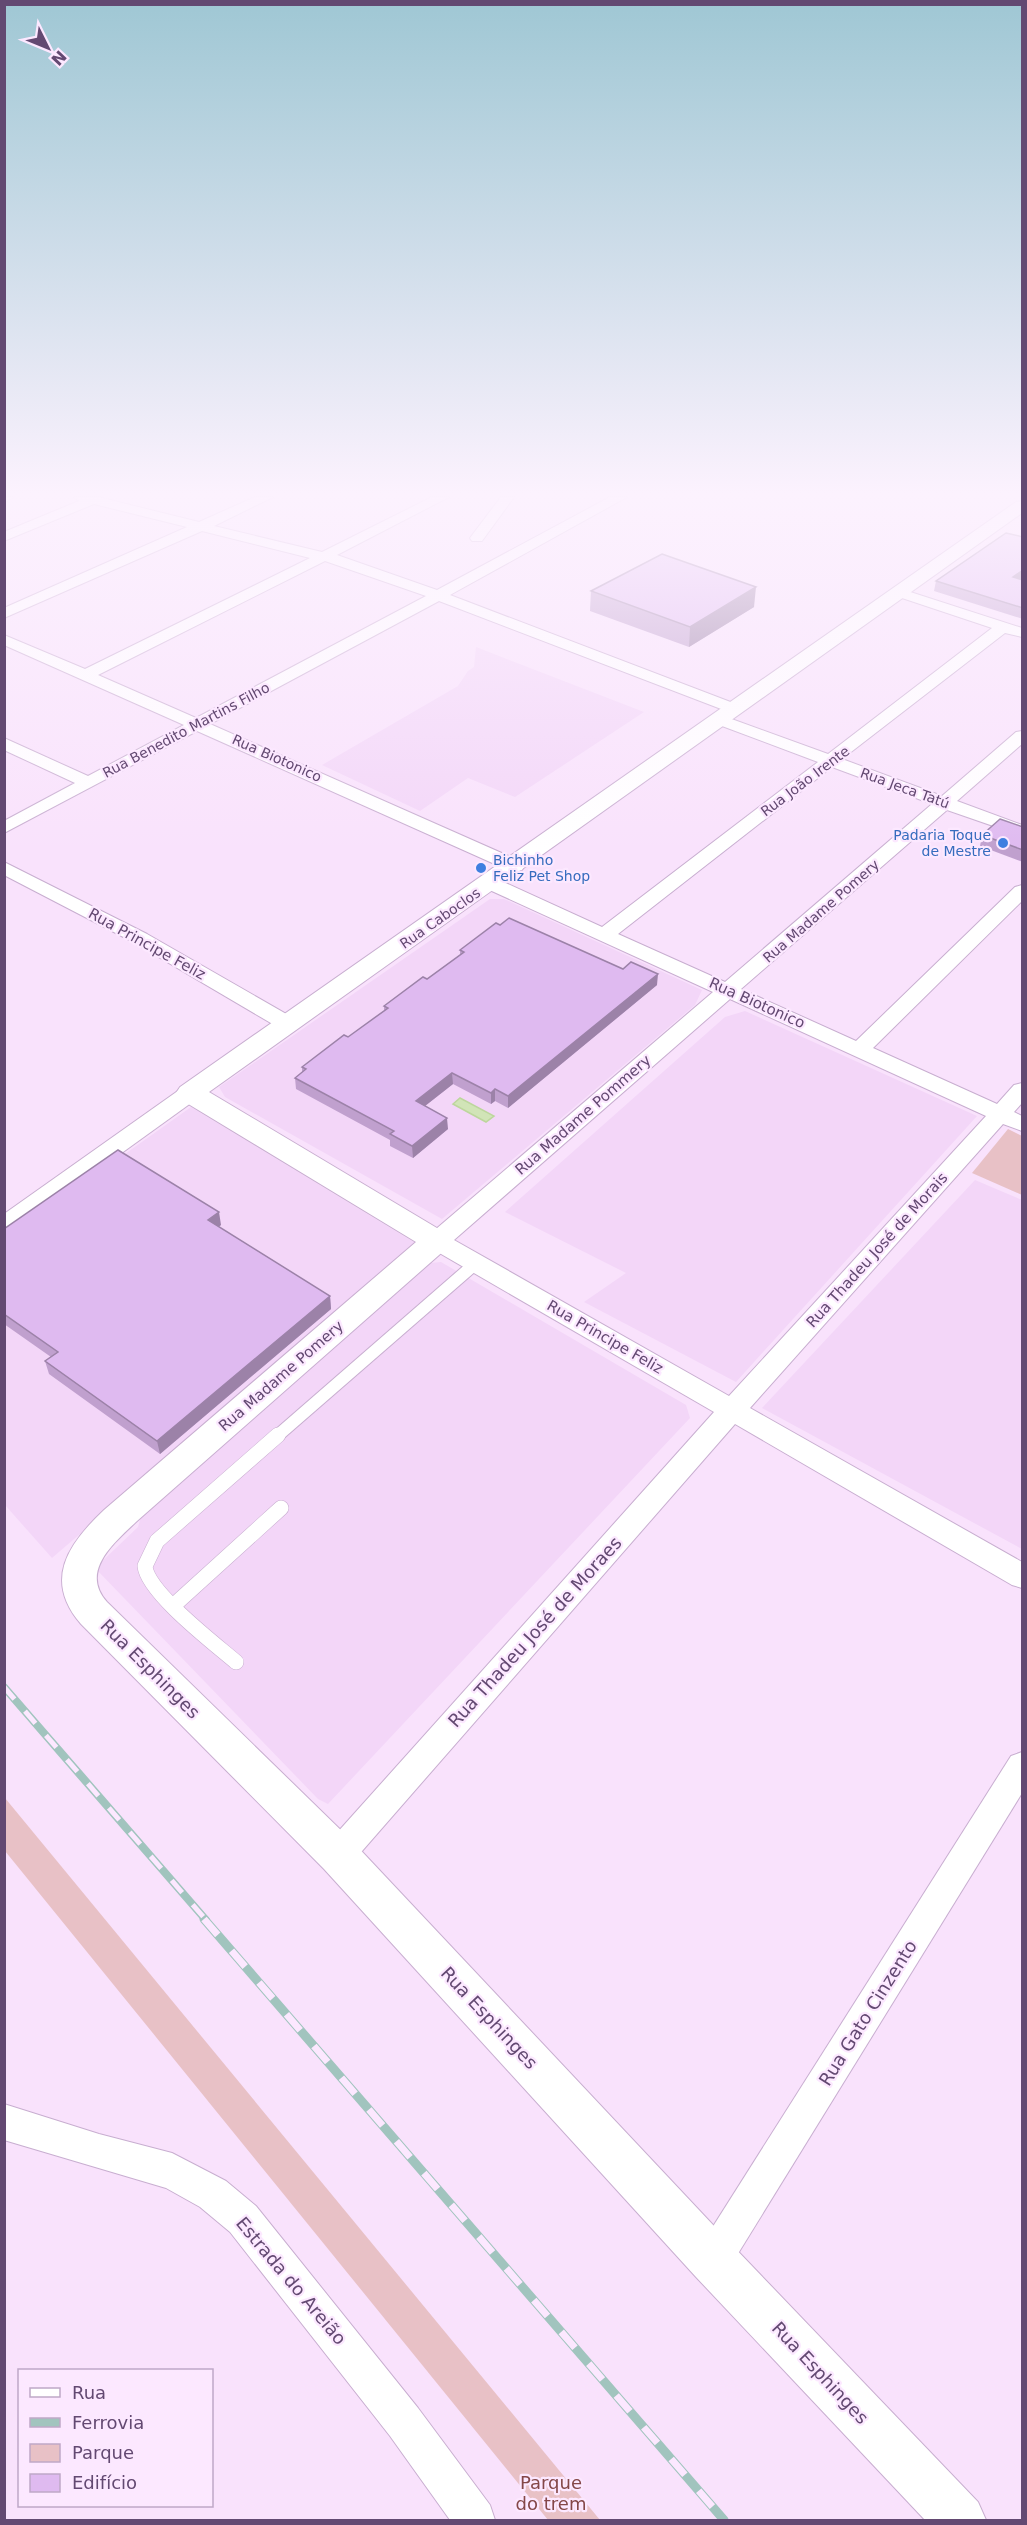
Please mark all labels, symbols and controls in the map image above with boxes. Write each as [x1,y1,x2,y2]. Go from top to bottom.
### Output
north arrow [18,18,78,78]
text: N [47,47,70,69]
street label: Rua Benedito Martins Filho [100,679,272,781]
street label: Rua Biotonico [230,731,324,785]
street label: Rua João Irente [758,743,852,819]
street label: Rua Jeca Tatú [858,764,952,812]
place label: Padaria Toque de Mestre [893,827,991,859]
marker: Padaria Toque de Mestre [996,836,1010,850]
place label: Bichinho Feliz Pet Shop [493,852,590,884]
street label: Rua Madame Pomery [760,856,882,966]
marker: Bichinho Feliz Pet Shop [474,861,488,875]
street label: Rua Caboclos [397,884,483,952]
street label: Rua Principe Feliz [85,904,209,984]
street label: Rua Biotonico [706,974,808,1032]
street label: Rua Madame Pommery [511,1051,655,1179]
street label: Rua Thadeu José de Morais [803,1169,952,1331]
street label: Rua Principe Feliz [544,1296,666,1378]
street label: Rua Madame Pomery [215,1317,347,1435]
street label: Rua Thadeu José de Moraes [443,1532,626,1731]
street label: Rua Esphinges [96,1615,204,1723]
street label: Rua Gato Cinzento [814,1936,921,2089]
street label: Rua Esphinges [437,1962,542,2073]
street label: Estrada do Areião [232,2213,351,2349]
street label: Rua Esphinges [768,2317,873,2428]
legend [18,2369,213,2507]
text: Rua [72,2382,106,2403]
text: Ferrovia [72,2412,144,2433]
text: Parque [72,2442,134,2463]
text: Edifício [72,2472,137,2493]
park label: Parque do trem [516,2472,586,2514]

